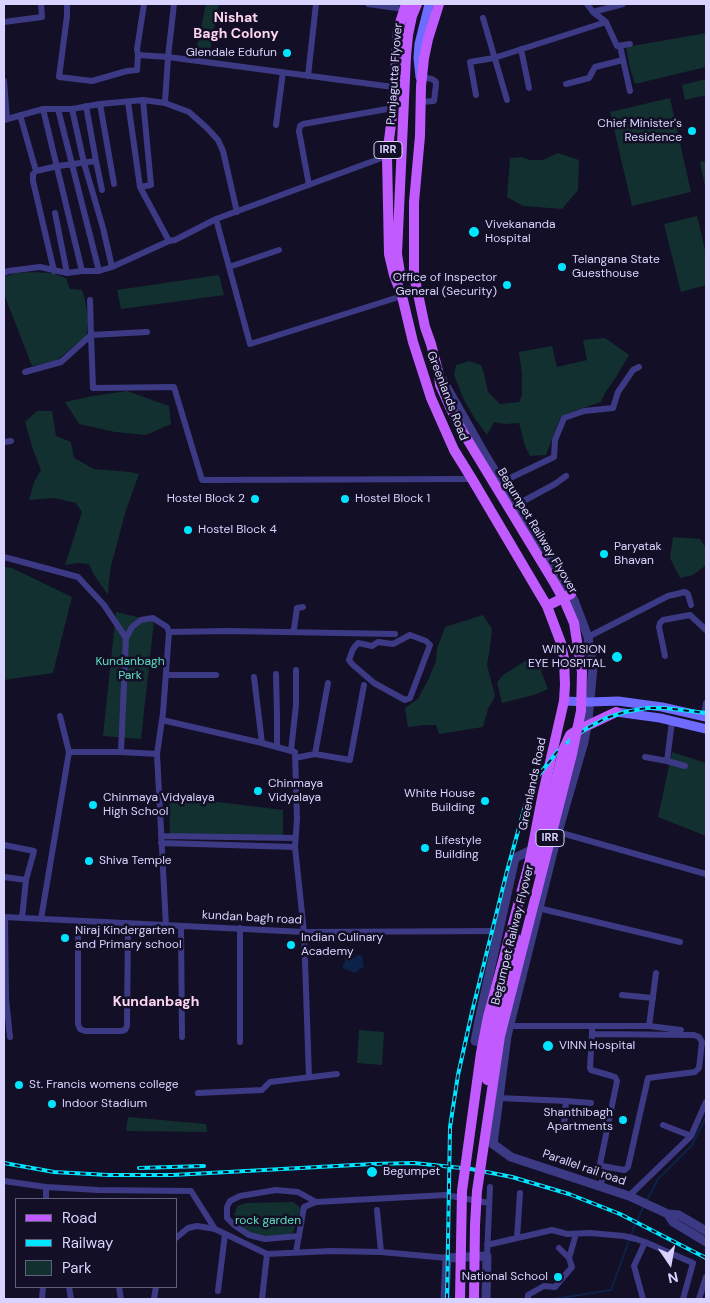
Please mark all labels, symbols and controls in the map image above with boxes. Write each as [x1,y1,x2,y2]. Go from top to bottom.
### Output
district label: Nishat Bagh Colony [193,10,279,42]
street label: Punjagutta Flyover [384,23,406,125]
place label: Glendale Edufun [186,46,277,60]
marker: Glendale Edufun [281,47,293,59]
place label: Chief Minister's Residence [597,117,682,145]
marker: Chief Minister's Residence [686,125,698,137]
road number: IRR [374,142,402,158]
place label: Vivekananda Hospital [485,218,556,246]
marker: Vivekananda Hospital [467,225,481,239]
place label: Telangana State Guesthouse [572,253,660,281]
marker: Telangana State Guesthouse [556,261,568,273]
place label: Office of Inspector General (Security) [393,271,497,299]
marker: Office of Inspector General (Security) [501,279,513,291]
street label: Greenlands Road [423,349,471,443]
street label: Begumpet Railway Flyover [494,466,580,596]
place label: Hostel Block 2 [167,492,245,506]
place label: Hostel Block 1 [355,492,430,506]
marker: Hostel Block 2 [249,493,261,505]
marker: Hostel Block 1 [339,493,351,505]
place label: Hostel Block 4 [198,523,277,537]
marker: Hostel Block 4 [182,524,194,536]
place label: Paryatak Bhavan [614,540,662,568]
marker: Paryatak Bhavan [598,548,610,560]
place label: WIN VISION EYE HOSPITAL [528,643,606,671]
marker: WIN VISION EYE HOSPITAL [610,650,624,664]
park label: Kundanbagh Park [95,655,165,683]
street label: Greenlands Road [516,736,550,832]
place label: Chinmaya Vidyalaya [268,777,323,805]
marker: Chinmaya Vidyalaya [252,785,264,797]
place label: White House Building [404,787,475,815]
place label: Chinmaya Vidyalaya High School [103,791,214,819]
marker: White House Building [479,795,491,807]
marker: Chinmaya Vidyalaya High School [87,799,99,811]
road number: IRR [536,830,564,846]
place label: Lifestyle Building [435,834,481,862]
marker: Lifestyle Building [419,842,431,854]
place label: Shiva Temple [99,854,172,868]
marker: Shiva Temple [83,855,95,867]
street label: Begumpet Railway Flyover [489,863,537,1007]
street label: kundan bagh road [202,908,302,928]
place label: Niraj Kindergarten and Primary school [75,924,182,952]
place label: Indian Culinary Academy [301,931,383,959]
marker: Niraj Kindergarten and Primary school [59,932,71,944]
marker: Indian Culinary Academy [285,939,297,951]
district label: Kundanbagh [113,994,199,1010]
marker: VINN Hospital [541,1039,555,1053]
place label: VINN Hospital [559,1039,635,1053]
place label: St. Francis womens college [29,1078,179,1092]
marker: St. Francis womens college [13,1079,25,1091]
place label: Indoor Stadium [62,1097,147,1111]
marker: Indoor Stadium [46,1098,58,1110]
place label: Shanthibagh Apartments [544,1106,613,1134]
marker: Shanthibagh Apartments [617,1114,629,1126]
street label: Parallel rail road [540,1147,628,1189]
marker: Begumpet [365,1165,379,1179]
place label: Begumpet [383,1165,440,1179]
legend [15,1198,178,1288]
text: Road [62,1208,97,1228]
park label: rock garden [235,1214,301,1228]
text: Railway [62,1233,113,1253]
north arrow [645,1238,695,1288]
text: Park [62,1258,92,1278]
text: N [666,1268,680,1288]
place label: National School [462,1270,548,1284]
marker: National School [552,1271,564,1283]

